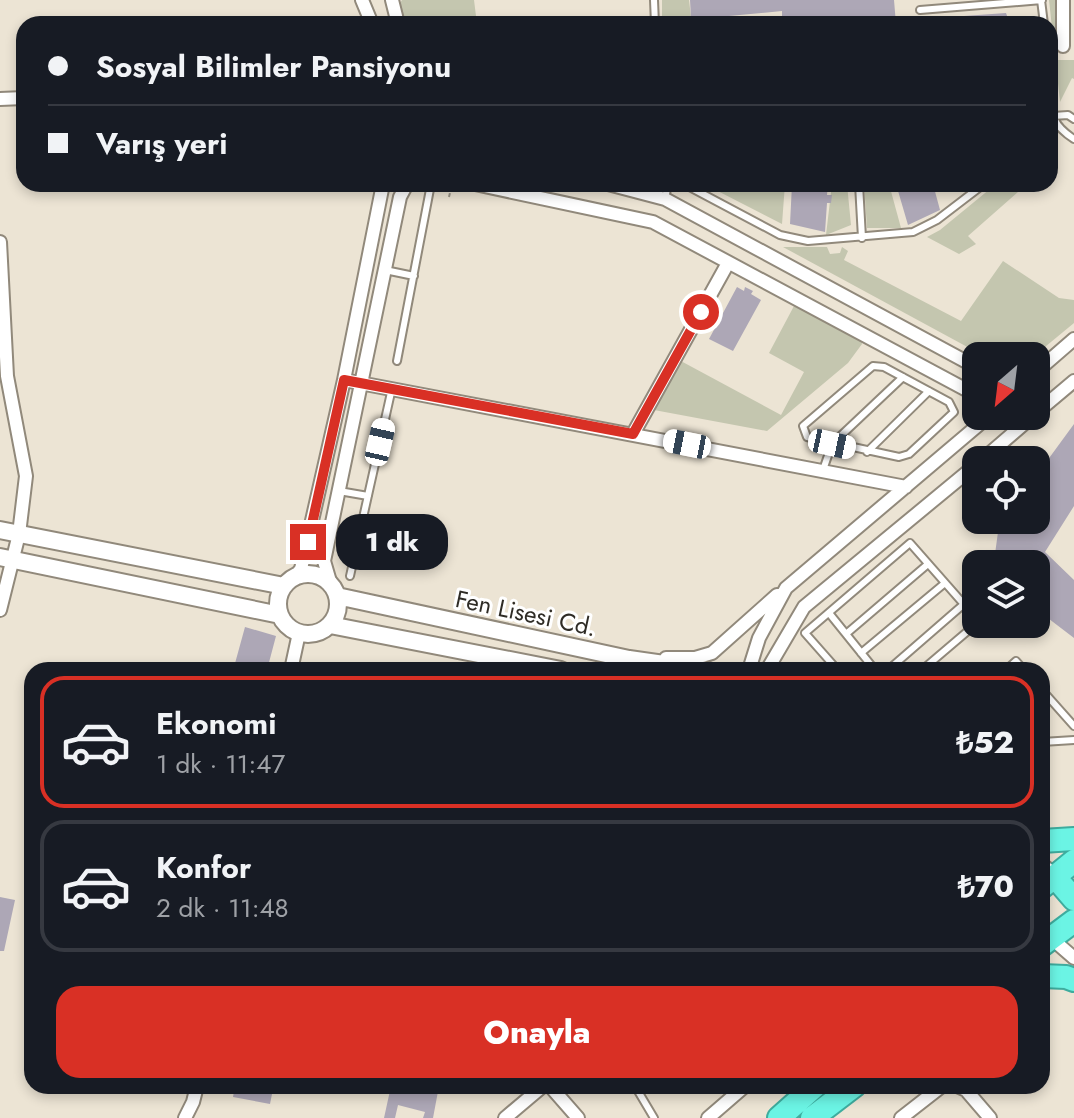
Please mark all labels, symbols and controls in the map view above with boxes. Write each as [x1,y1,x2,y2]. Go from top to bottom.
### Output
text: Sosyal Bilimler Pansiyonu [96,45,451,88]
text: Varış yeri [96,122,228,165]
route start [683,294,719,330]
north arrow [962,342,1050,430]
map controls [962,342,1050,638]
car [363,416,397,468]
car [806,427,858,461]
car [661,428,713,460]
button: locate [962,446,1050,534]
callout: 1 dk [336,514,448,570]
text: 1 dk [365,523,419,561]
route end [290,524,326,560]
button: layers [962,550,1050,638]
street label: Fen Lisesi Cd. [452,581,600,645]
text: Ekonomi [156,702,276,745]
icon: car [60,706,132,778]
text: ₺52 [956,721,1014,764]
text: 1 dk · 11:47 [156,745,285,783]
text: Konfor [156,846,251,889]
icon: car [60,850,132,922]
text: ₺70 [958,865,1014,908]
text: 2 dk · 11:48 [156,889,289,927]
button: Onayla [56,986,1018,1078]

